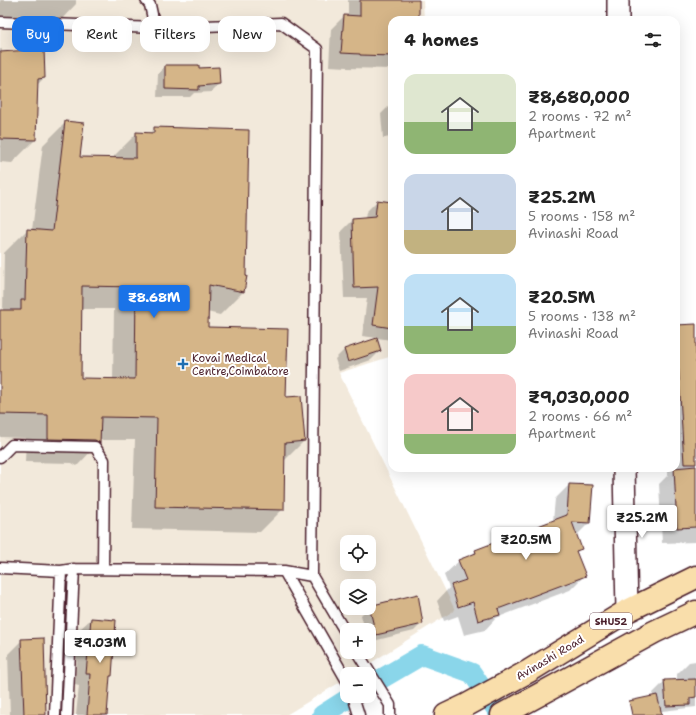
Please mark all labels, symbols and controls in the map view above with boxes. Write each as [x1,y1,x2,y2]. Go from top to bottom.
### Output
chip: Buy [12,16,64,52]
chip: Rent [72,16,132,52]
chip: Filters [140,16,210,52]
chip: New [218,16,276,52]
text: 4 homes [404,29,479,51]
icon: filters [642,29,664,51]
text: ₹8,680,000 [528,86,630,108]
icon: home [436,90,484,138]
text: 2 rooms · 72 m² [528,108,632,125]
text: Apartment [528,125,596,142]
text: ₹25.2M [528,186,596,208]
icon: home [436,190,484,238]
text: 5 rooms · 158 m² [528,208,635,225]
text: Avinashi Road [528,225,619,242]
pin: ₹8.68M [121,285,187,319]
text: ₹20.5M [528,286,595,308]
text: ₹8.68M [128,289,180,306]
icon: home [436,290,484,338]
text: 5 rooms · 138 m² [528,308,636,325]
text: Avinashi Road [528,325,619,342]
place label: Kovai Medical Centre,Coimbatore [192,351,289,379]
marker: Kovai Medical Centre,Coimbatore [177,358,189,370]
text: ₹9,030,000 [528,386,630,408]
icon: home [436,390,484,438]
text: 2 rooms · 66 m² [528,408,632,425]
text: Apartment [528,425,596,442]
pin: ₹25.2M [609,505,675,539]
text: ₹25.2M [616,509,668,526]
pin: ₹20.5M [493,527,559,561]
text: ₹20.5M [500,531,552,548]
map controls [340,535,376,703]
button: locate [340,535,376,571]
button: layers [340,579,376,615]
road number: SHU52 [590,613,632,629]
button: + [340,623,376,659]
pin: ₹9.03M [67,630,133,664]
street label: Avinashi Road [513,632,587,684]
text: ₹9.03M [74,634,126,651]
button: − [340,667,376,703]

